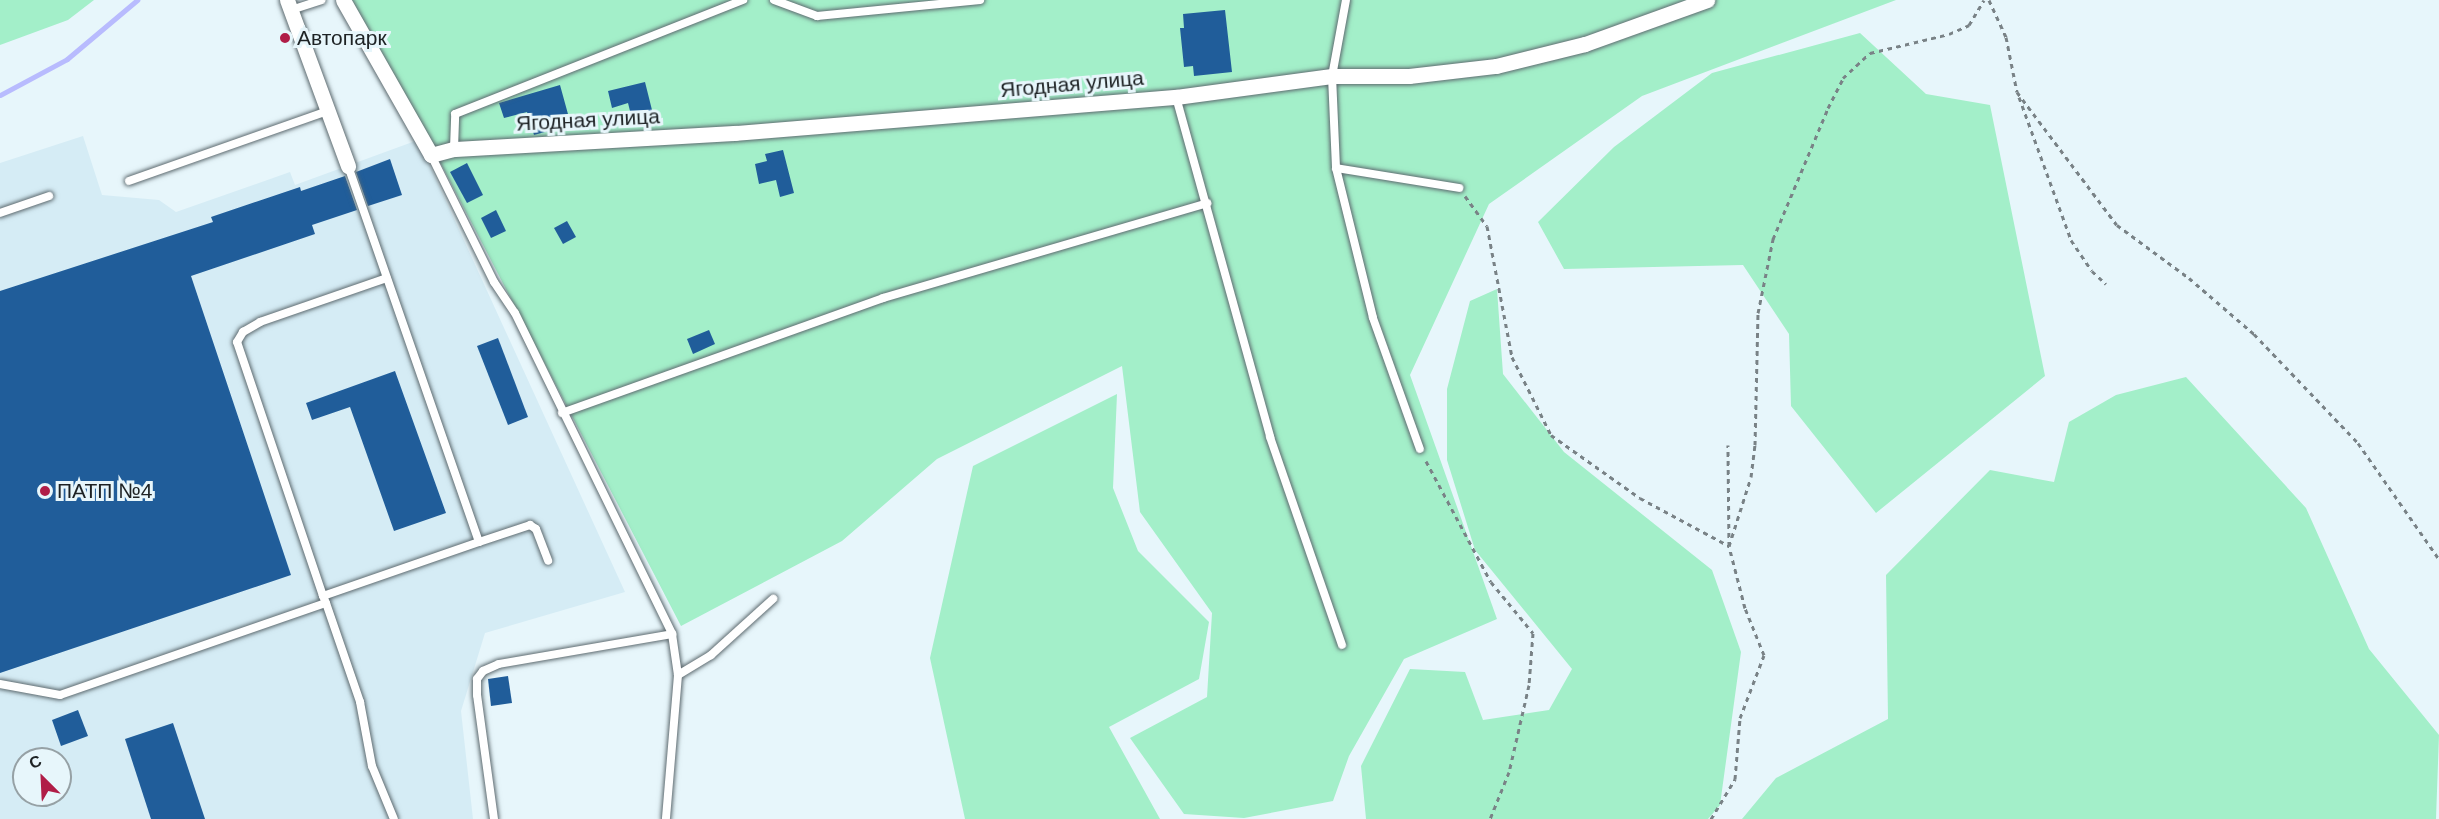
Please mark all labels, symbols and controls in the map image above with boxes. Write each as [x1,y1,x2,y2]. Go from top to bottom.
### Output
place label: Автопарк [297,25,387,51]
marker: Автопарк [278,31,292,45]
street label: Ягодная улица [999,65,1145,103]
street label: Ягодная улица [515,104,661,136]
place label: ПАТП №4 [57,478,152,504]
marker: ПАТП №4 [38,484,52,498]
north arrow [12,747,72,807]
text: С [27,752,44,772]

